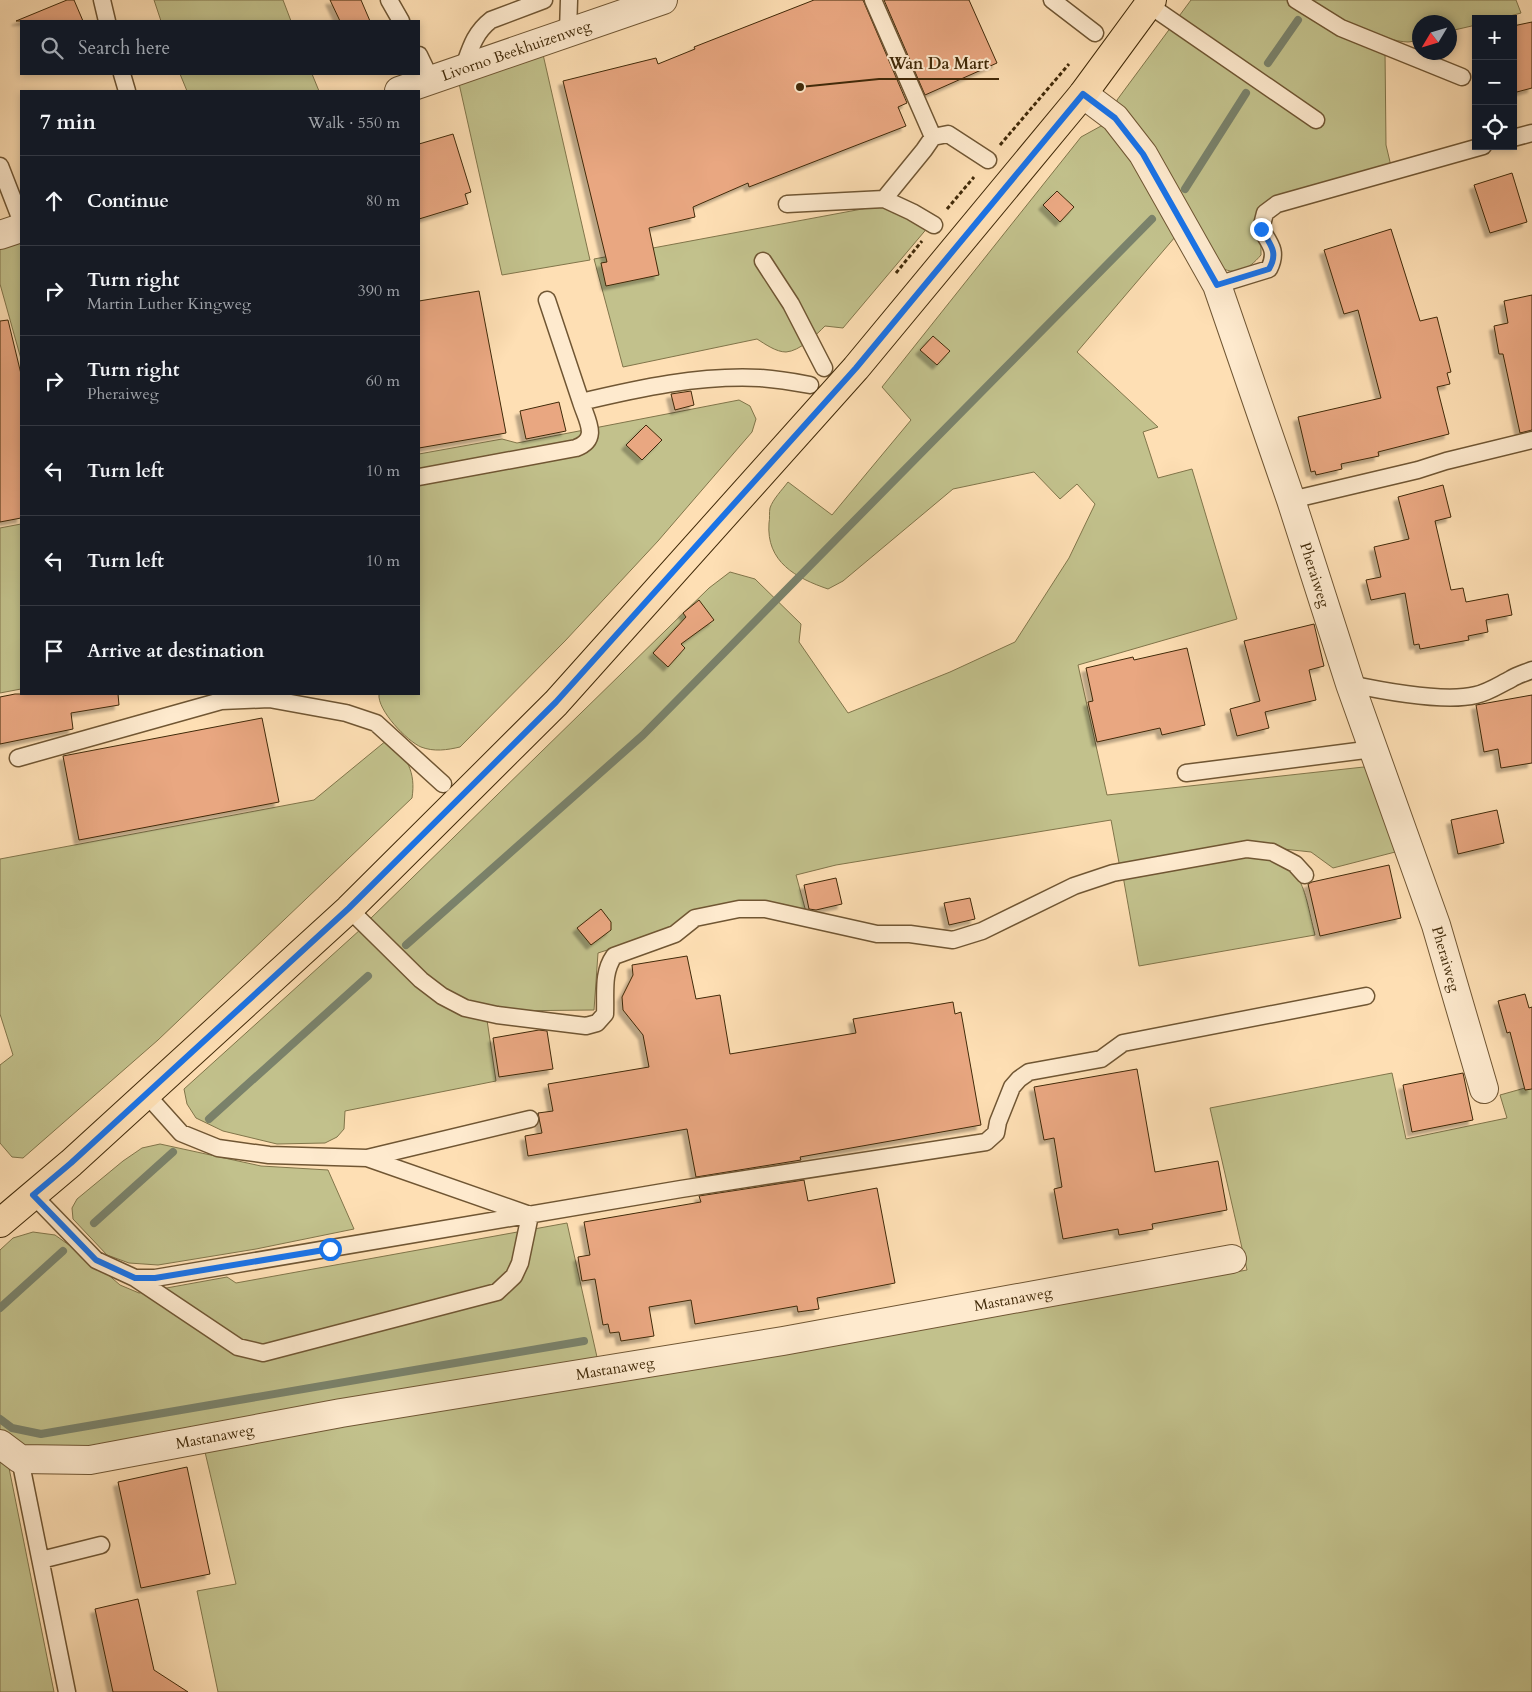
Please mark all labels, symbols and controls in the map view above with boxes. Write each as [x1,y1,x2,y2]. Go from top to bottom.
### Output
street label: Livorno Beekhuizenweg [439,15,594,86]
north arrow [1412,15,1457,60]
map controls [1472,15,1517,150]
button: + [1472,15,1517,60]
search box [20,20,420,75]
icon: search [38,34,66,62]
text: Search here [78,35,170,61]
callout: Wan Da Mart [879,48,999,79]
text: Wan Da Mart [888,53,990,75]
button: − [1472,60,1517,105]
button: locate [1472,105,1517,150]
text: 7 min [40,108,96,137]
text: Walk · 550 m [308,112,400,134]
icon: ahead [40,187,68,215]
text: Continue [87,188,169,214]
text: 80 m [366,190,400,212]
route end [1250,218,1273,241]
text: Turn right [87,267,179,293]
icon: right [40,277,68,305]
text: 390 m [358,280,400,302]
text: Martin Luther Kingweg [87,293,251,315]
text: Turn right [87,357,179,383]
icon: right [40,367,68,395]
text: 60 m [366,370,400,392]
text: Pheraiweg [87,383,159,405]
icon: left [40,457,68,485]
text: Turn left [87,458,164,484]
text: 10 m [366,460,400,482]
street label: Pheraiweg [1295,540,1335,610]
icon: left [40,547,68,575]
text: Turn left [87,548,164,574]
text: 10 m [366,550,400,572]
icon: arrive [40,637,68,665]
text: Arrive at destination [87,638,264,664]
street label: Pheraiweg [1427,924,1465,995]
route start [319,1238,342,1261]
street label: Mastanaweg [972,1282,1054,1316]
street label: Mastanaweg [574,1352,656,1385]
street label: Mastanaweg [174,1419,256,1454]

